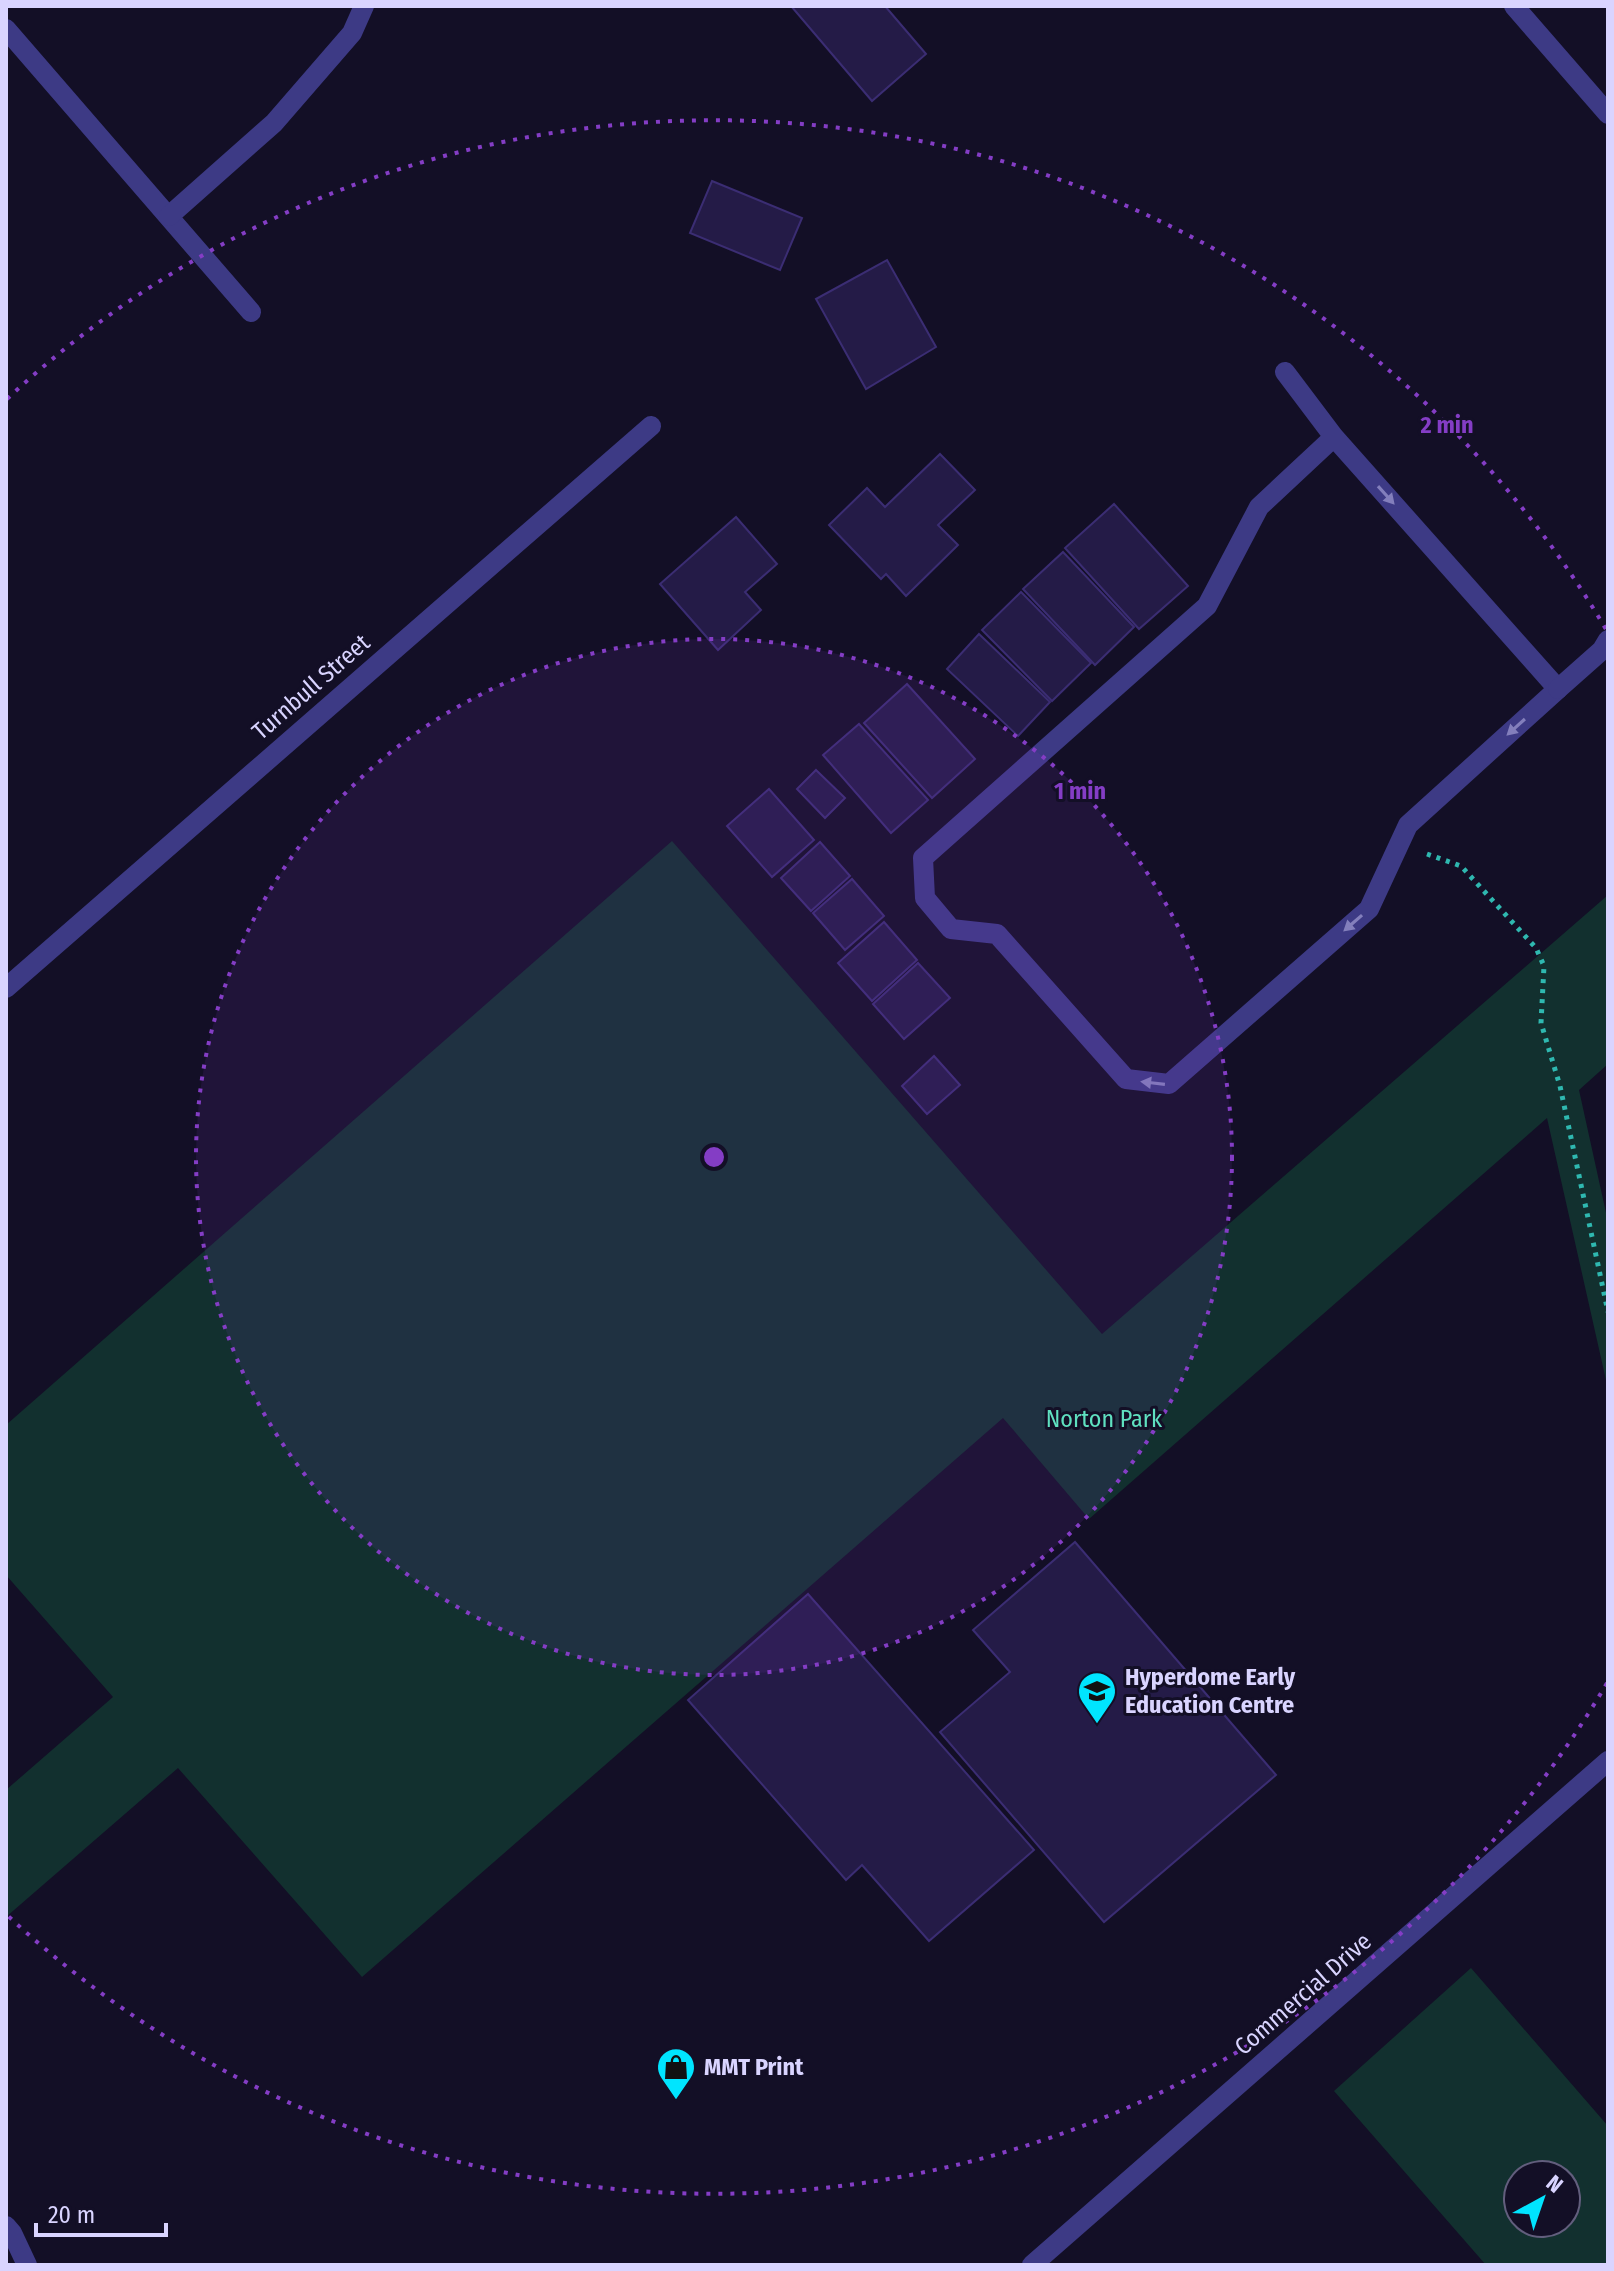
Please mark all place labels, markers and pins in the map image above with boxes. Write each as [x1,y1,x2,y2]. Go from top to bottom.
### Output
centre of rings [700,1143,728,1171]
place label: Hyperdome Early Education Centre [1125,1663,1296,1719]
school or university icon: Hyperdome Early Education Centre [1076,1670,1118,1725]
shop icon: MMT Print [655,2046,697,2101]
place label: MMT Print [704,2053,804,2081]

